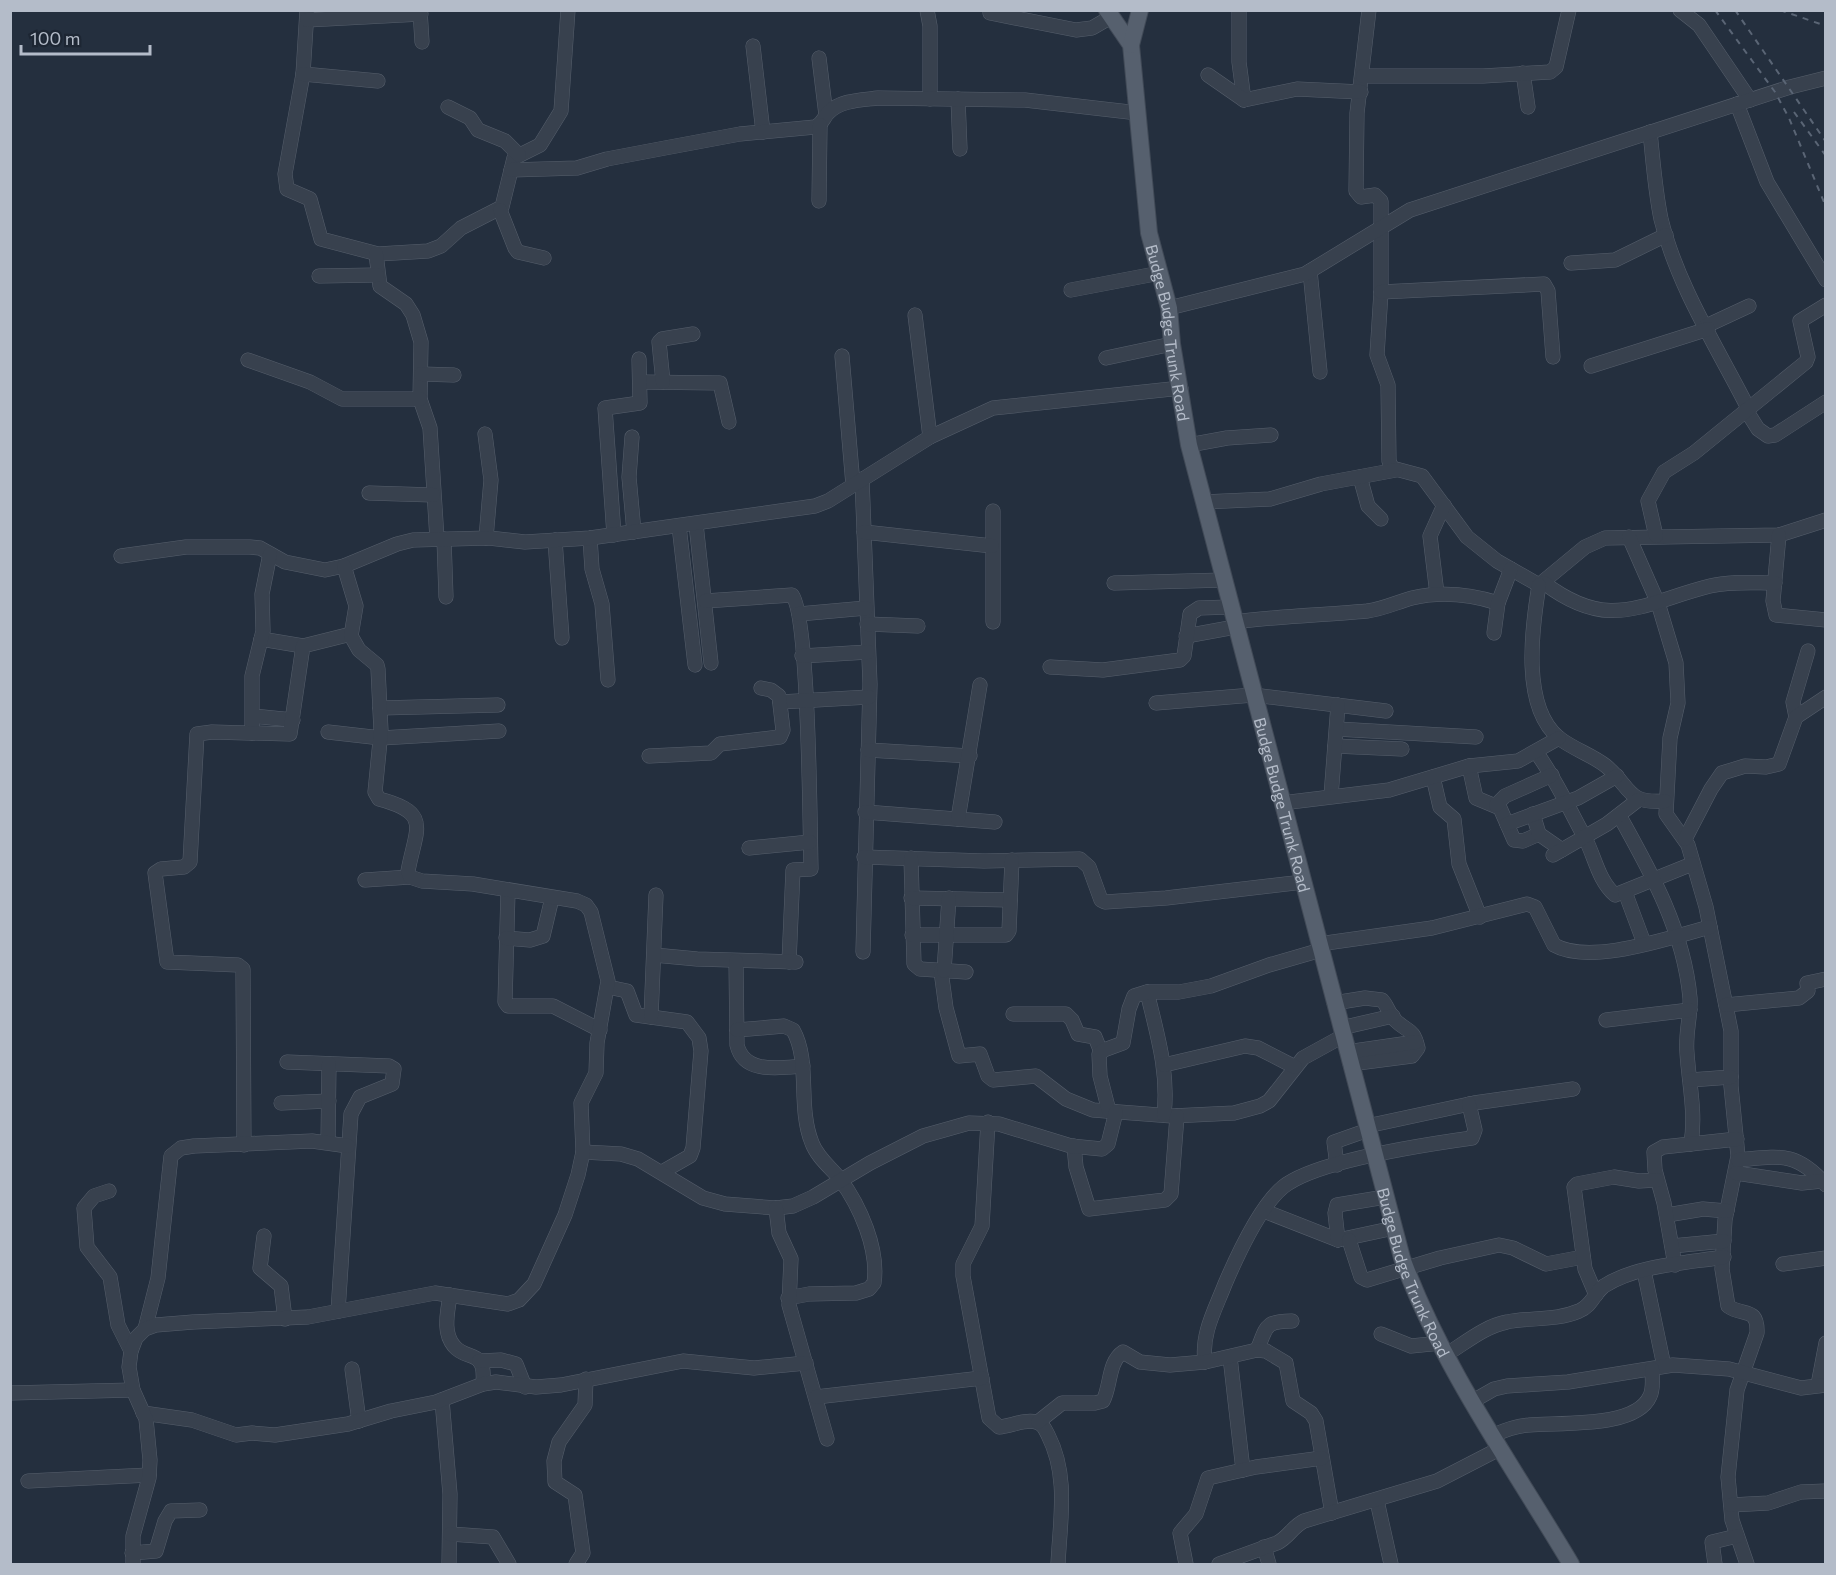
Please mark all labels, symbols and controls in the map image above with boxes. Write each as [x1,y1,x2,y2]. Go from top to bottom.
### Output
scale bar [21,18,150,56]
text: 100 m [30,27,80,49]
street label: Budge Budge Trunk Road [1143,242,1194,422]
street label: Budge Budge Trunk Road [1251,715,1315,894]
street label: Budge Budge Trunk Road [1374,1185,1454,1360]

